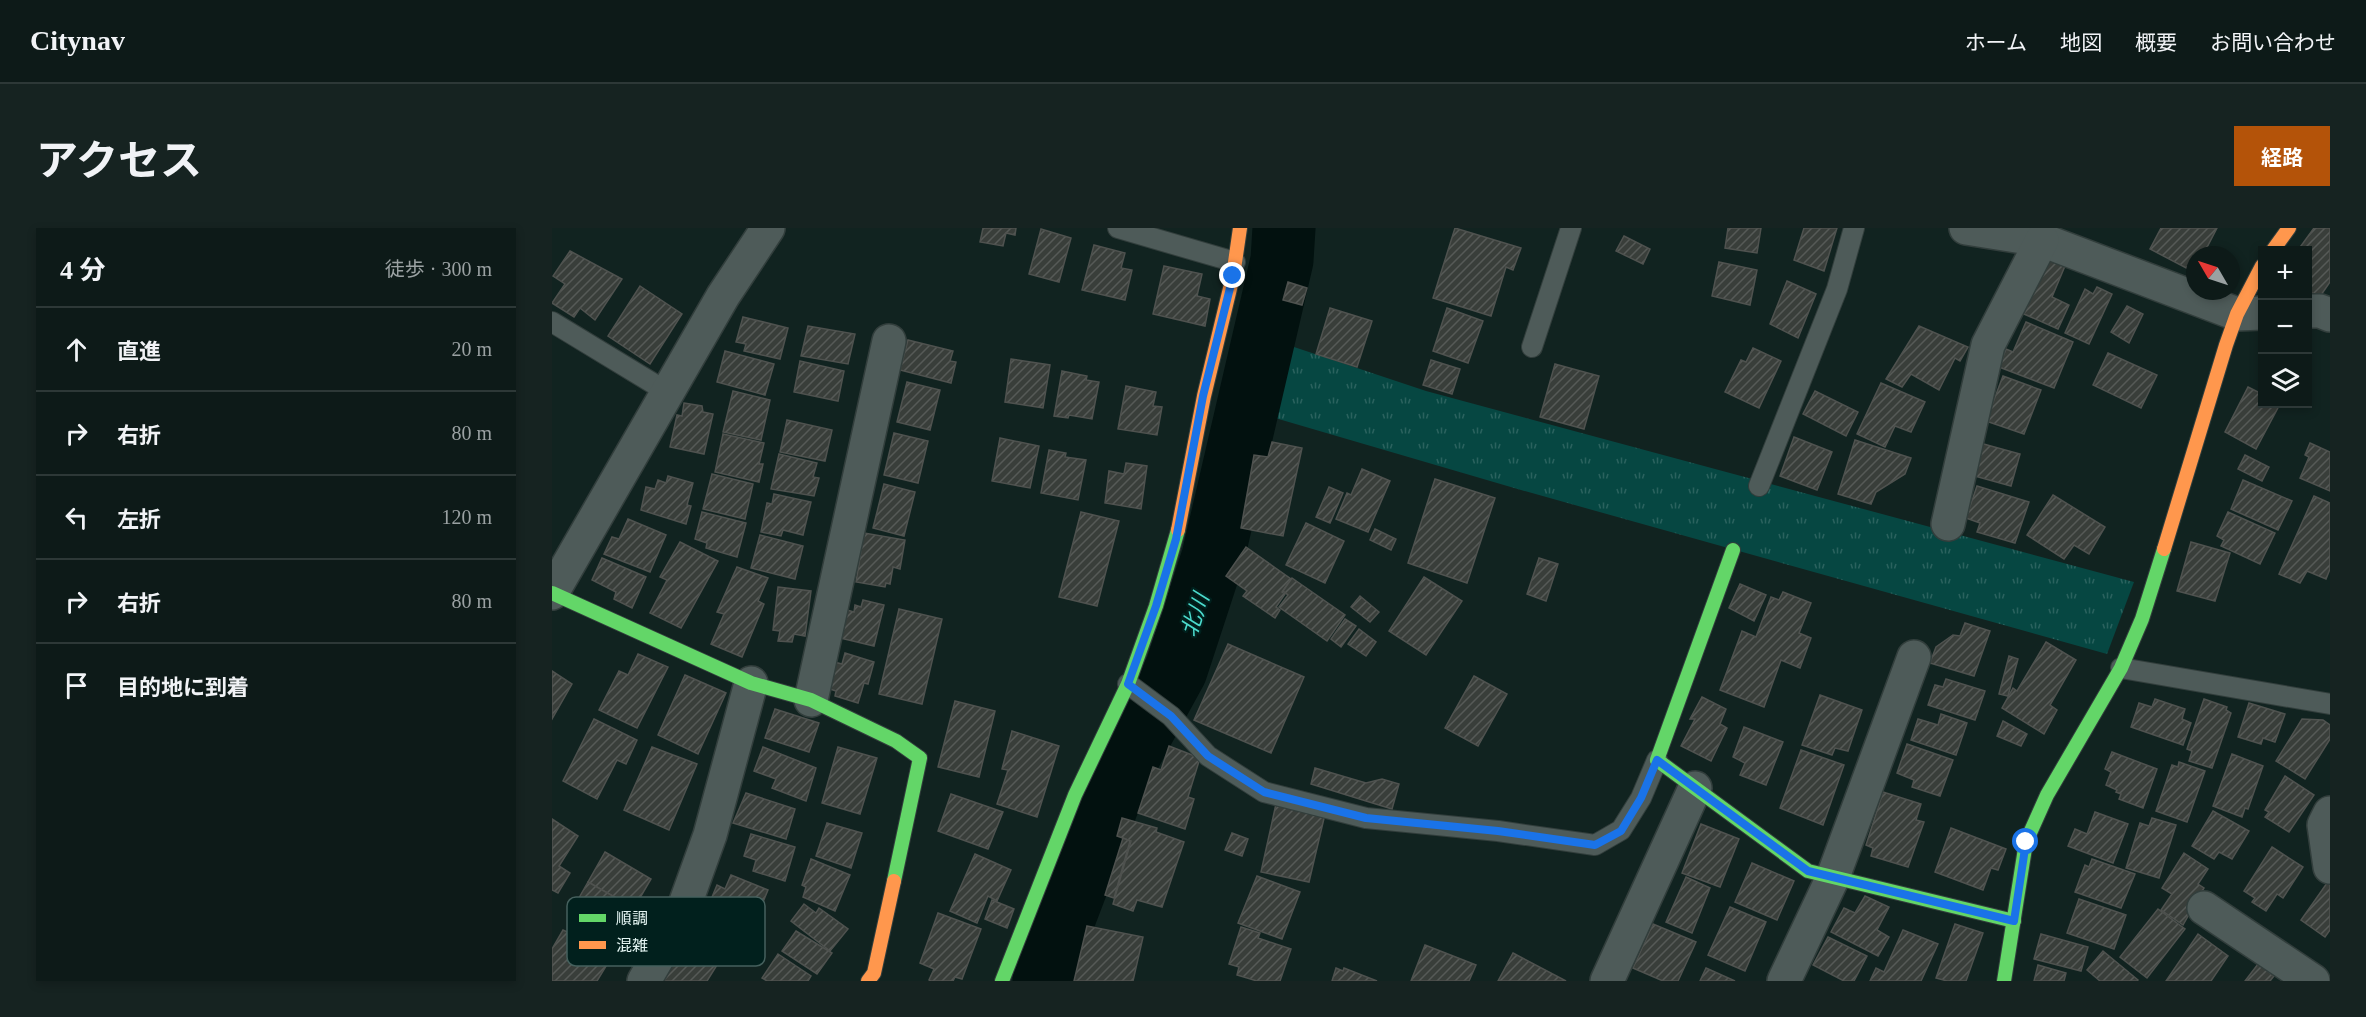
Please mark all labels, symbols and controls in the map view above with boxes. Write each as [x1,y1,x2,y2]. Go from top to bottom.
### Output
text: Citynav [30,25,125,56]
text: ホーム [1965,31,2027,55]
text: 地図 [2060,31,2102,55]
text: 概要 [2135,31,2177,55]
text: お問い合わせ [2210,31,2336,55]
button: 経路 [2234,126,2330,186]
text: アクセス [36,138,202,184]
north arrow [2186,246,2240,300]
map controls [2258,246,2312,408]
button: + [2258,246,2312,300]
text: 4 分 [60,256,106,285]
text: 徒歩 · 300 m [385,258,492,280]
route end [1219,262,1245,288]
button: − [2258,300,2312,354]
icon: ahead [60,333,93,366]
text: 20 m [451,338,492,360]
text: 直進 [117,339,161,364]
button: layers [2258,354,2312,408]
icon: right [60,417,93,450]
text: 80 m [451,422,492,444]
text: 右折 [117,423,161,448]
icon: left [60,501,93,534]
text: 120 m [441,506,492,528]
text: 左折 [117,507,161,532]
icon: right [60,585,93,618]
water label: 北川 [1176,588,1214,640]
text: 80 m [451,590,492,612]
text: 右折 [117,591,161,616]
icon: arrive [60,669,93,702]
text: 目的地に到着 [117,675,249,700]
route start [2012,828,2038,854]
legend [567,897,765,966]
text: 順調 [616,910,648,927]
text: 混雑 [616,937,648,954]

